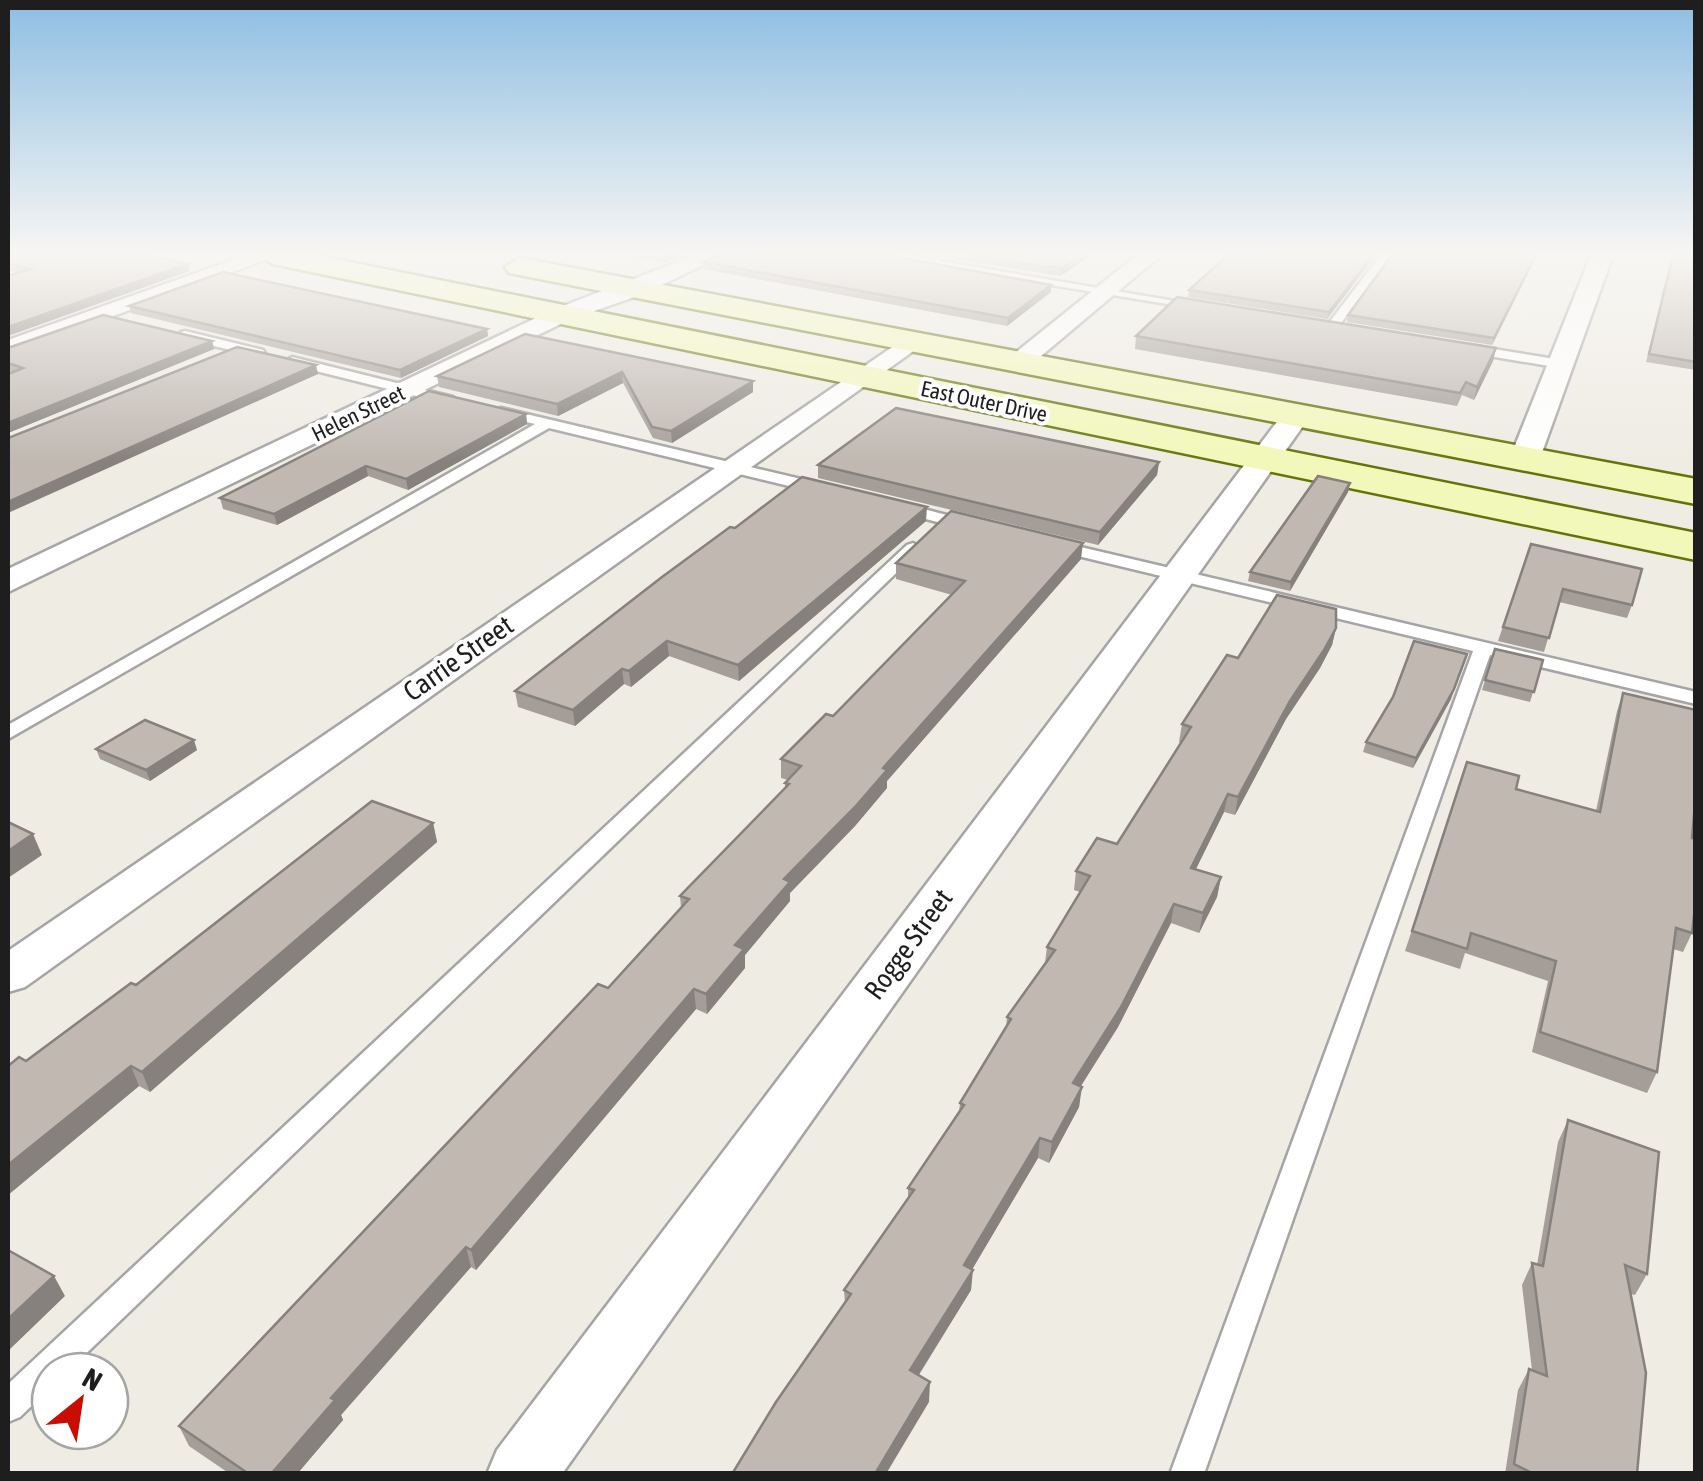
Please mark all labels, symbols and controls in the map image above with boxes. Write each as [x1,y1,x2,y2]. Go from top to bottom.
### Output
street label: East Outer Drive [918,375,1050,427]
street label: Helen Street [307,379,409,447]
street label: Carrie Street [397,609,519,707]
street label: Rogge Street [857,883,959,1005]
north arrow [30,1351,130,1451]
text: N [77,1361,108,1397]

